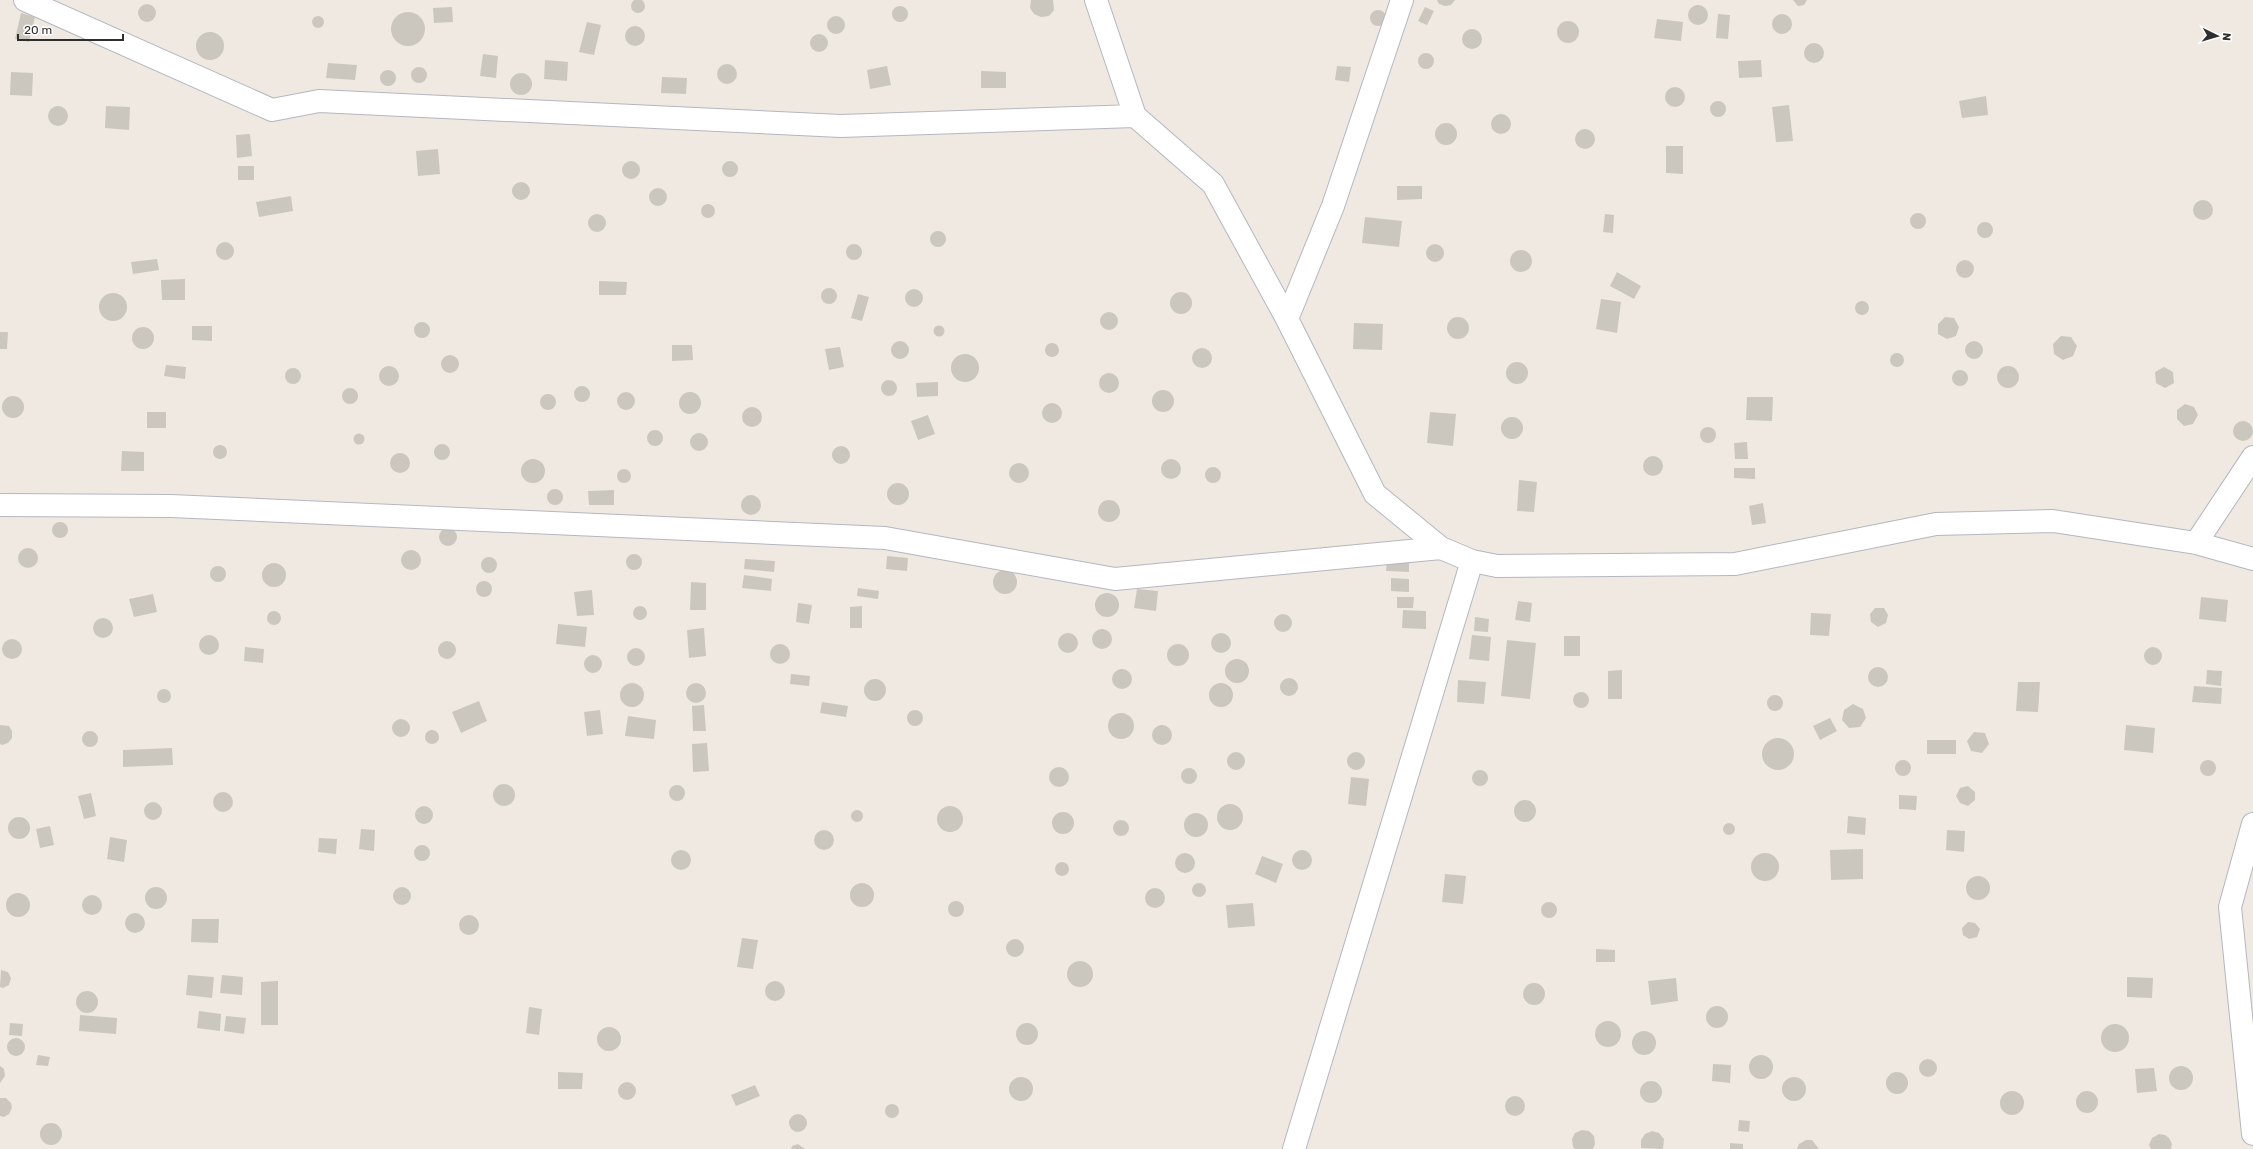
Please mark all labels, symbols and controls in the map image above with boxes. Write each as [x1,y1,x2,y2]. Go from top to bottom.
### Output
scale bar [18,16,123,42]
north arrow [2197,16,2237,56]
text: 20 m [24,23,52,37]
text: N [2220,32,2233,41]

